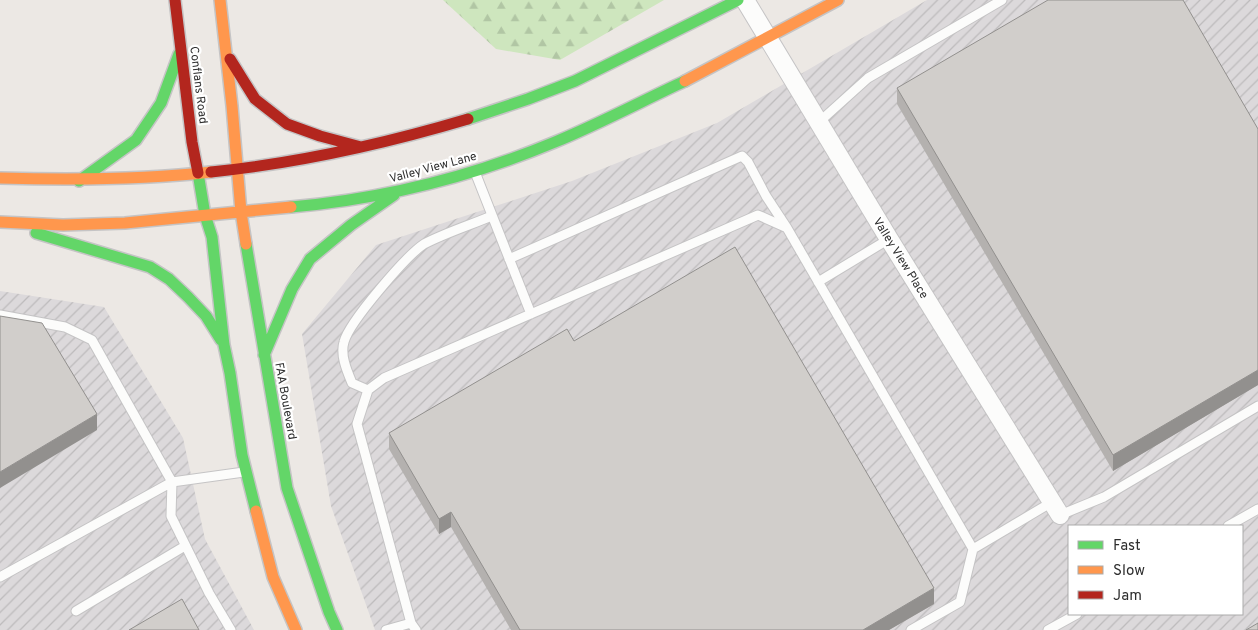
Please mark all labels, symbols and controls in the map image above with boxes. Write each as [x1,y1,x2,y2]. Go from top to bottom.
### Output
street label: Conflans Road [185,46,211,125]
street label: Valley View Lane [388,149,479,187]
street label: Valley View Place [869,215,932,302]
street label: FAA Boulevard [270,361,300,441]
legend [1068,525,1243,615]
text: Fast [1113,537,1141,556]
text: Slow [1113,562,1145,581]
text: Jam [1113,587,1142,606]

